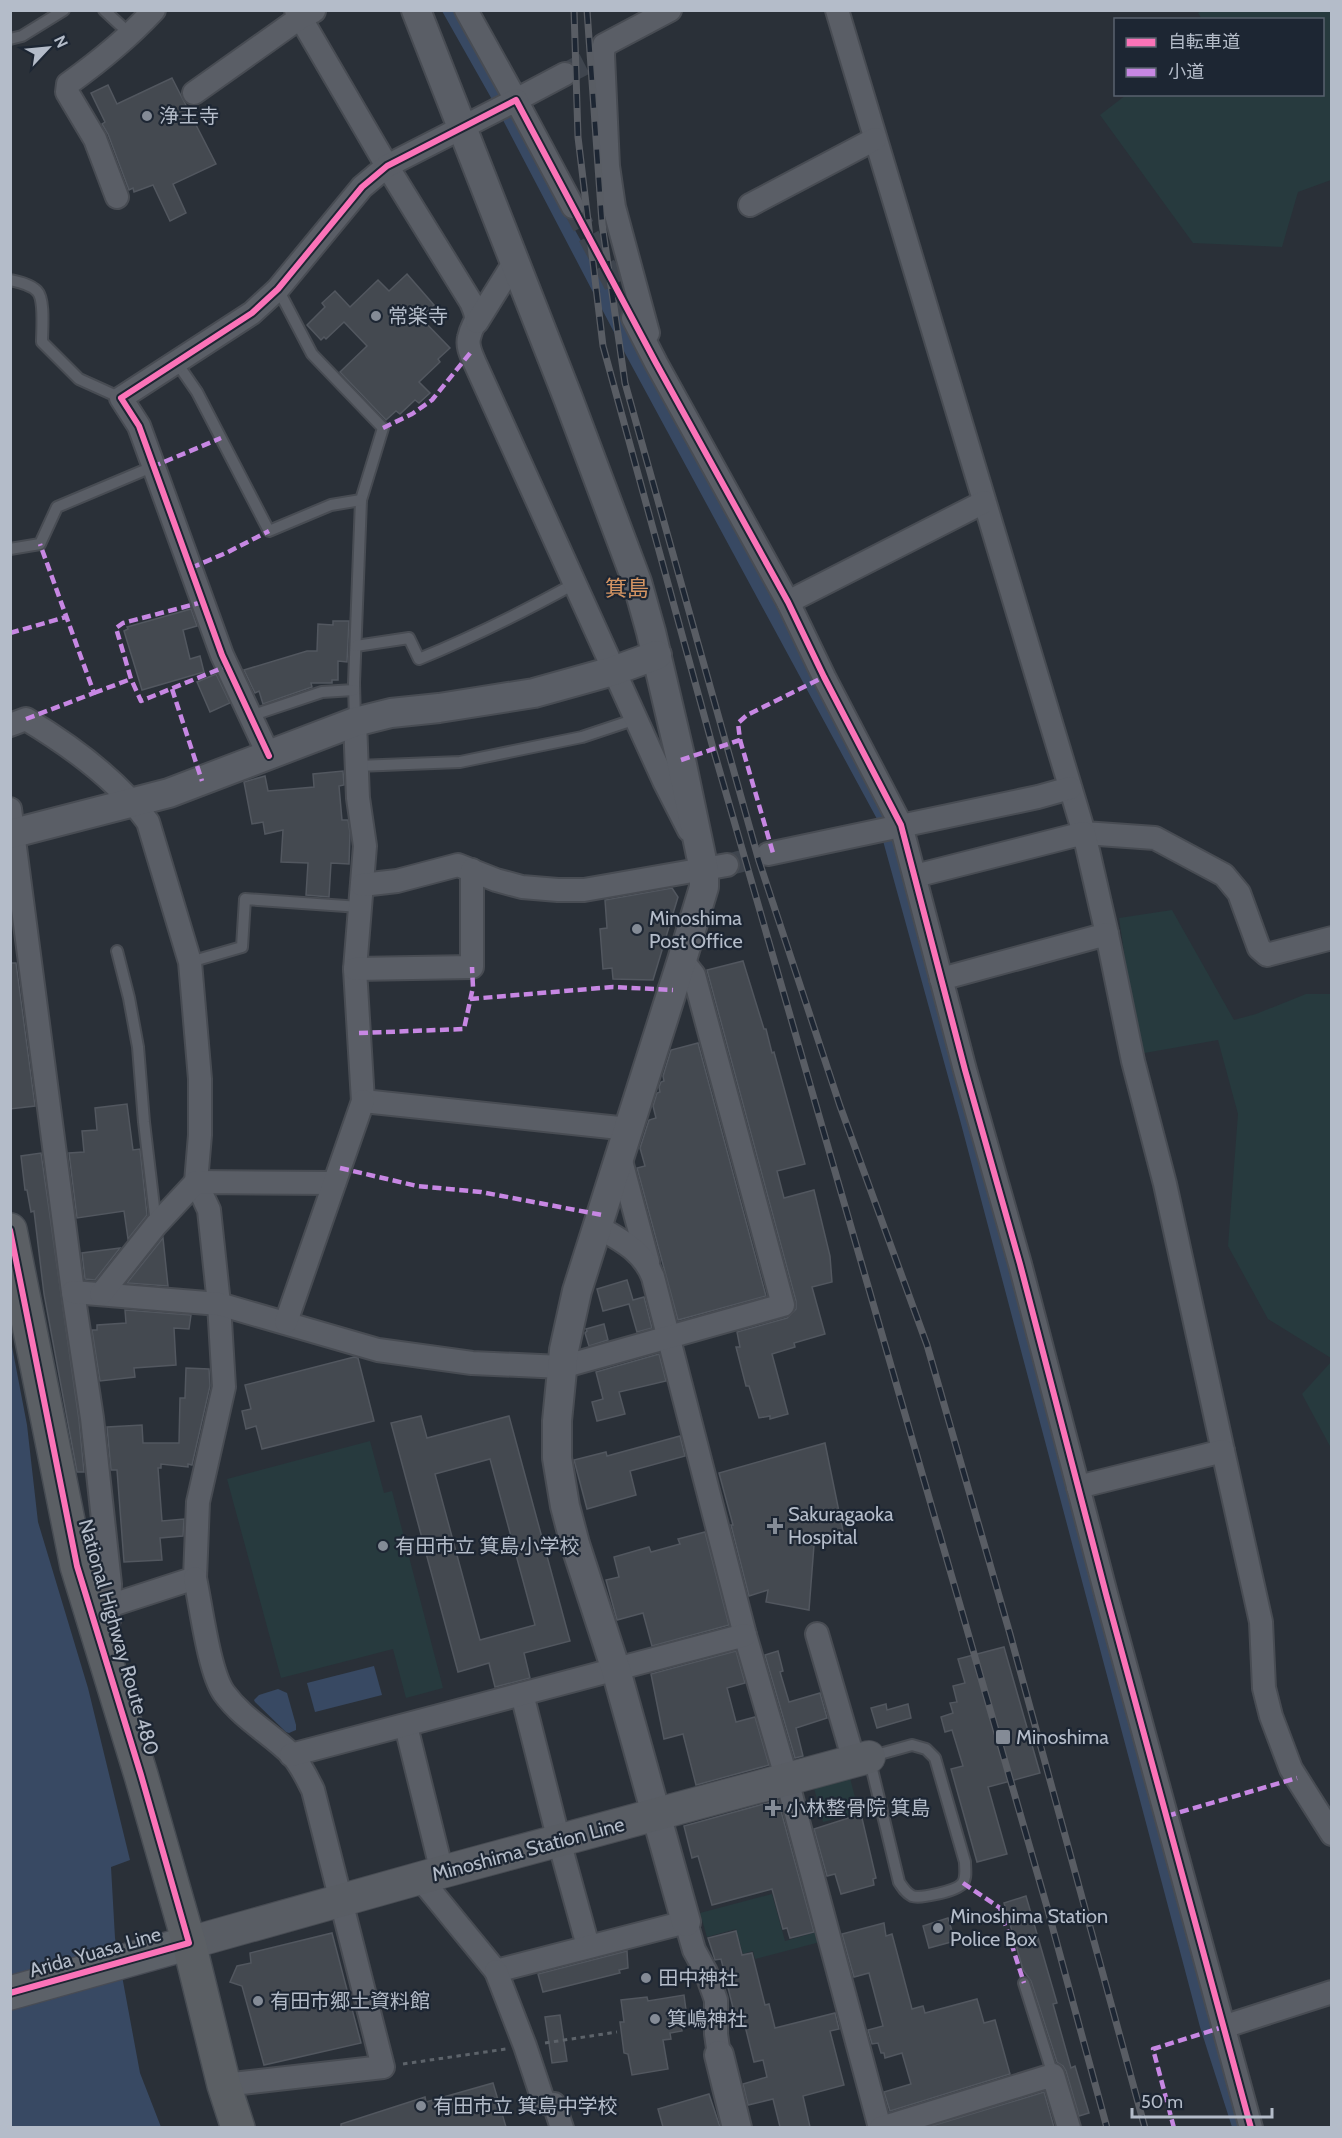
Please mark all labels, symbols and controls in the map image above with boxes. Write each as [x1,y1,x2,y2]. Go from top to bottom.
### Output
north arrow [18,18,78,78]
legend [1114,18,1324,96]
text: 自転車道 [1168,31,1240,53]
text: N [50,32,72,51]
text: 小道 [1168,61,1204,83]
place label: 浄王寺 [159,104,219,128]
marker: 浄王寺 [140,109,154,123]
place label: 常楽寺 [388,304,448,328]
marker: 常楽寺 [369,309,383,323]
district label: 箕島 [605,575,649,602]
place label: Minoshima Post Office [649,906,743,953]
marker: Minoshima Post Office [630,922,644,936]
place label: Sakuragaoka Hospital [788,1502,894,1549]
street label: National Highway Route 480 [74,1516,164,1758]
marker: Sakuragaoka Hospital [766,1517,784,1535]
place label: 有田市立 箕島小学校 [395,1534,580,1558]
marker: 有田市立 箕島小学校 [376,1539,390,1553]
place label: Minoshima [1016,1725,1109,1749]
marker: Minoshima [994,1728,1012,1746]
place label: 小林整骨院 箕島 [786,1796,931,1820]
marker: 小林整骨院 箕島 [764,1799,782,1817]
street label: Minoshima Station Line [429,1812,627,1886]
place label: Minoshima Station Police Box [950,1904,1108,1951]
marker: Minoshima Station Police Box [931,1921,945,1935]
street label: Arida Yuasa Line [26,1922,164,1982]
place label: 田中神社 [658,1966,738,1990]
marker: 田中神社 [639,1971,653,1985]
place label: 有田市郷土資料館 [270,1989,430,2013]
marker: 有田市郷土資料館 [251,1994,265,2008]
place label: 箕嶋神社 [667,2007,747,2031]
marker: 箕嶋神社 [648,2012,662,2026]
scale bar [1132,2081,1272,2119]
text: 50 m [1141,2091,1183,2113]
place label: 有田市立 箕島中学校 [433,2094,618,2118]
marker: 有田市立 箕島中学校 [414,2099,428,2113]

